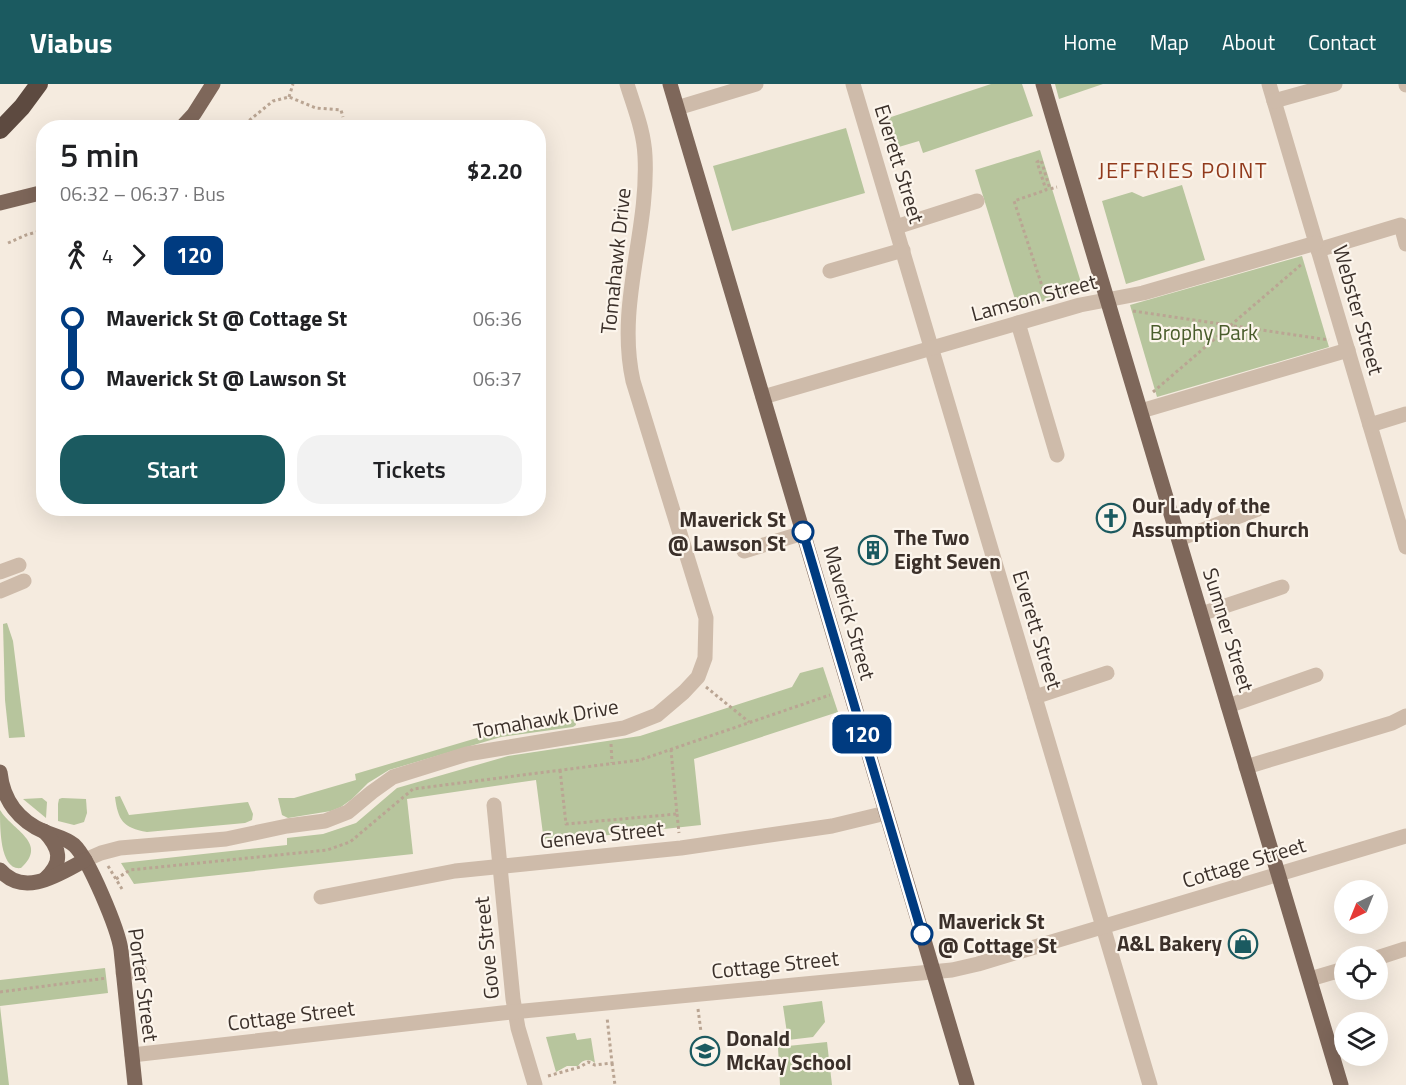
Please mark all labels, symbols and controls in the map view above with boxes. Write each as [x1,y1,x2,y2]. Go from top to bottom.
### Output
text: Viabus [30,21,112,64]
text: Home [1063,26,1117,58]
text: Map [1150,26,1189,58]
text: About [1222,26,1275,58]
text: Contact [1308,26,1376,58]
street label: Everett Street [867,100,933,228]
text: 5 min [60,130,139,180]
district label: JEFFRIES POINT [1098,153,1268,187]
text: $2.20 [467,154,522,188]
text: 06:32 – 06:37 · Bus [60,178,225,209]
street label: Tomahawk Drive [591,186,639,336]
icon: walk [60,239,93,272]
icon: forward [122,239,155,272]
text: 120 [176,239,211,271]
text: 4 [102,240,113,271]
street label: Webster Street [1325,241,1393,379]
street label: Lamson Street [967,265,1101,329]
text: Maverick St @ Cottage St [106,301,347,335]
text: 06:36 [473,303,522,334]
park label: Brophy Park [1150,316,1258,348]
text: Maverick St @ Lawson St [106,361,346,395]
text: 06:37 [473,363,522,394]
button: Start [60,435,285,504]
button: Tickets [297,435,522,504]
place label: Our Lady of the Assumption Church [1132,489,1309,545]
church icon: Our Lady of the Assumption Church [1095,502,1127,534]
place label: Maverick St @ Lawson St [668,503,786,559]
marker: Maverick St @ Lawson St [792,521,814,543]
place label: The Two Eight Seven [894,521,1001,577]
building icon: The Two Eight Seven [857,534,889,566]
street label: Maverick Street [816,542,885,684]
street label: Sumner Street [1195,564,1263,696]
street label: Everett Street [1005,566,1071,694]
street label: Tomahawk Drive [471,690,621,747]
line badge: 120 [828,714,896,754]
text: 120 [844,718,880,750]
street label: Geneva Street [538,812,666,856]
street label: Cottage Street [1178,828,1310,896]
north arrow [1334,880,1388,934]
map controls [1334,880,1388,1066]
street label: Gove Street [465,895,507,1001]
place label: Maverick St @ Cottage St [938,905,1057,961]
marker: Maverick St @ Cottage St [911,923,933,945]
street label: Porter Street [120,926,168,1045]
place label: A&L Bakery [1117,927,1222,959]
shop icon: A&L Bakery [1227,928,1259,960]
street label: Cottage Street [710,941,841,987]
button: locate [1334,946,1388,1000]
street label: Cottage Street [226,991,357,1039]
button: layers [1334,1012,1388,1066]
place label: Donald McKay School [726,1022,852,1078]
school or university icon: Donald McKay School [689,1035,721,1067]

